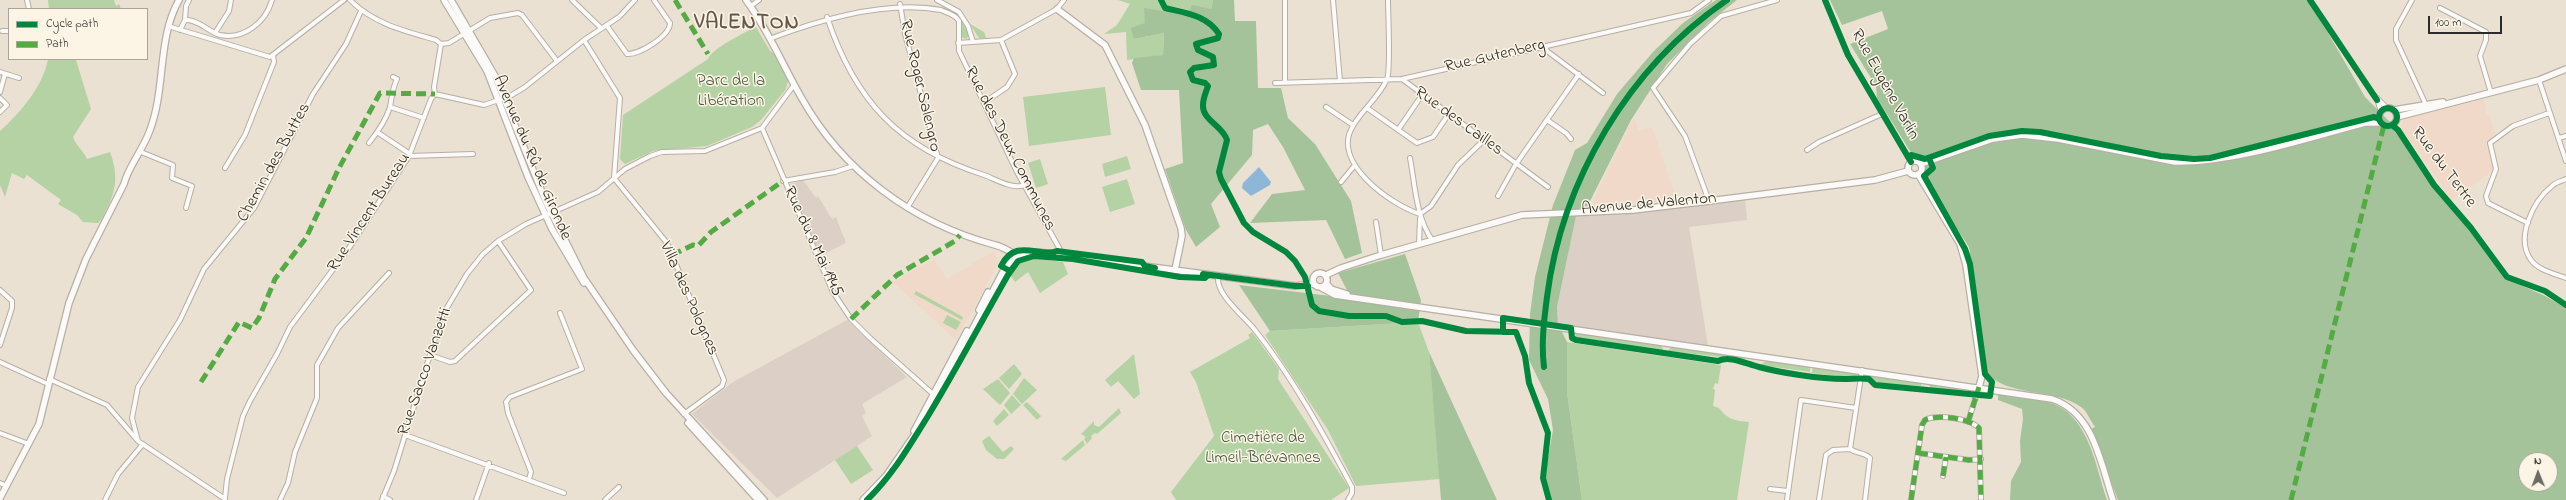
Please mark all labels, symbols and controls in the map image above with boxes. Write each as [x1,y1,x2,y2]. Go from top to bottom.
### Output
legend [8,8,148,60]
scale bar [2430,8,2504,34]
district label: VALENTON [694,12,800,38]
text: 100 m [2435,14,2462,32]
text: Cycle path [46,15,98,33]
street label: Rue Roger Salengro [894,18,944,154]
street label: Rue Eugène Varlin [1845,26,1923,144]
text: Path [46,35,68,53]
street label: Rue Gutenberg [1443,36,1547,78]
street label: Rue des Deux Communes [959,63,1059,235]
park label: Parc de la Libération [697,72,765,112]
street label: Avenue du Rû de Gironde [487,73,575,243]
street label: Rue des Cailles [1410,83,1506,161]
street label: Chemin des Buttes [234,100,316,226]
street label: Rue du Tertre [2406,124,2480,212]
street label: Rue Vincent Bureau [324,150,416,276]
street label: Rue du 8 Mai 1945 [778,184,846,300]
street label: Avenue de Valenton [1581,189,1717,221]
street label: Villa des Polognes [654,239,722,359]
street label: Rue Sacco Vanzetti [395,305,457,439]
park label: Cimetière de Limeil-Brévannes [1205,429,1321,469]
north arrow [2518,452,2558,492]
text: N [2534,453,2542,469]

